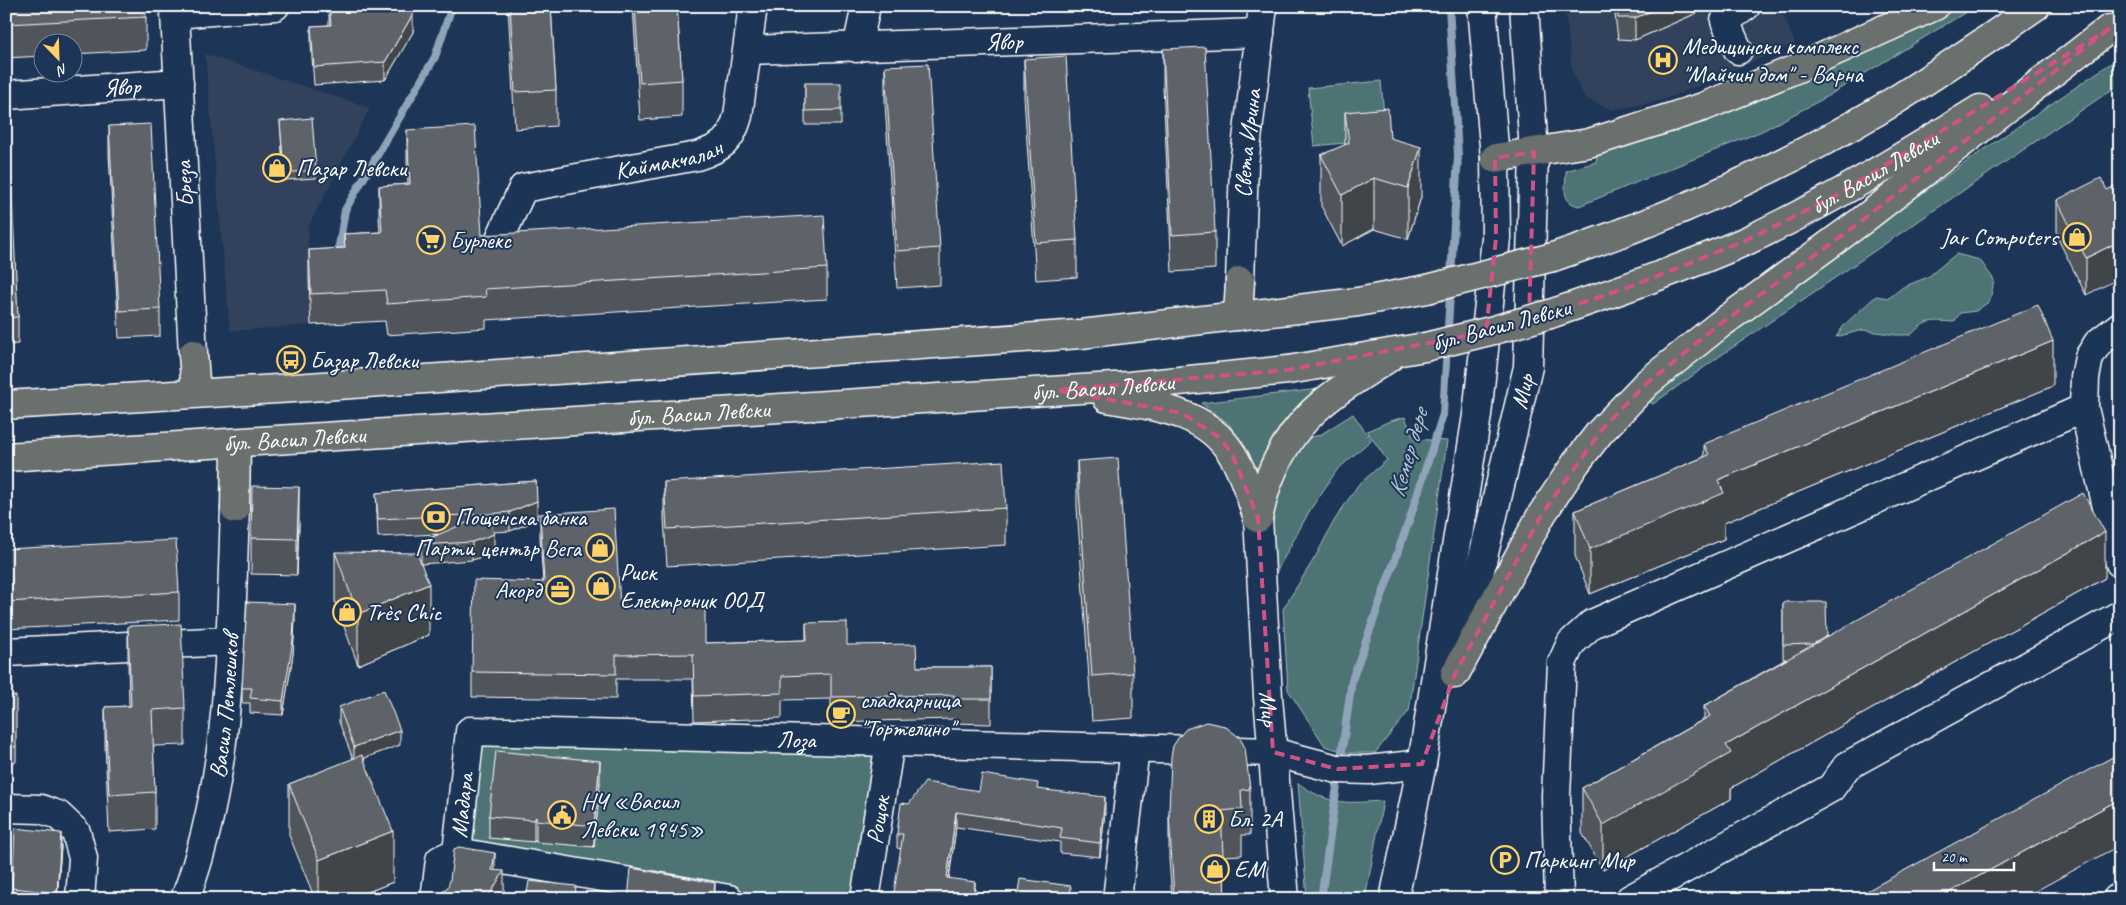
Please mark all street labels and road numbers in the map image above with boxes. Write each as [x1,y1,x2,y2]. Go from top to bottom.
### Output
street label: Явор [985,26,1025,57]
street label: Явор [102,71,143,103]
street label: Света Ирина [1228,86,1268,198]
street label: бул. Васил Левски [1806,122,1945,221]
street label: Каймакчалан [613,132,729,186]
street label: Бреза [168,159,200,208]
street label: бул. Васил Левски [1428,292,1576,358]
street label: бул. Васил Левски [1031,366,1177,407]
street label: Мир [1504,370,1541,412]
street label: бул. Васил Левски [627,394,773,433]
street label: бул. Васил Левски [222,419,369,458]
street label: Васил Петлешков [202,627,246,780]
street label: Мир [1253,690,1285,728]
street label: Лоза [776,724,817,756]
street label: Мадара [444,769,481,839]
street label: Рощок [859,791,897,846]

